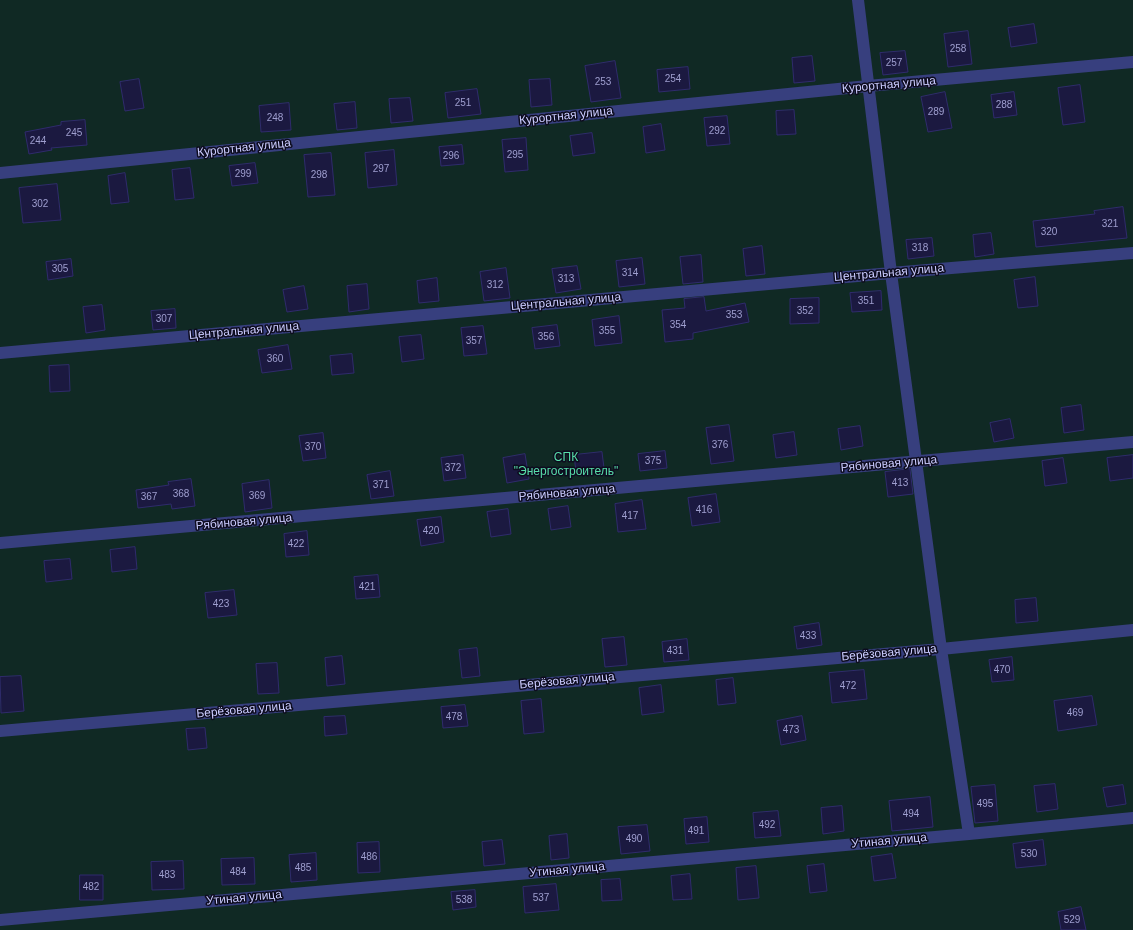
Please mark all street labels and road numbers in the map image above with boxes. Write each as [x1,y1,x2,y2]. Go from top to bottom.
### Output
street label: Курортная улица [841,74,937,96]
street label: Курортная улица [518,104,614,128]
street label: Курортная улица [196,136,292,160]
street label: Центральная улица [833,261,945,285]
street label: Центральная улица [510,290,622,314]
street label: Центральная улица [188,319,300,343]
street label: Рябиновая улица [840,453,938,475]
street label: Рябиновая улица [518,482,616,504]
street label: Рябиновая улица [195,511,293,533]
street label: Берёзовая улица [841,642,937,664]
street label: Берёзовая улица [519,670,615,692]
street label: Берёзовая улица [196,699,292,721]
street label: Утиная улица [851,831,927,851]
street label: Утиная улица [529,860,605,880]
street label: Утиная улица [206,888,282,908]

